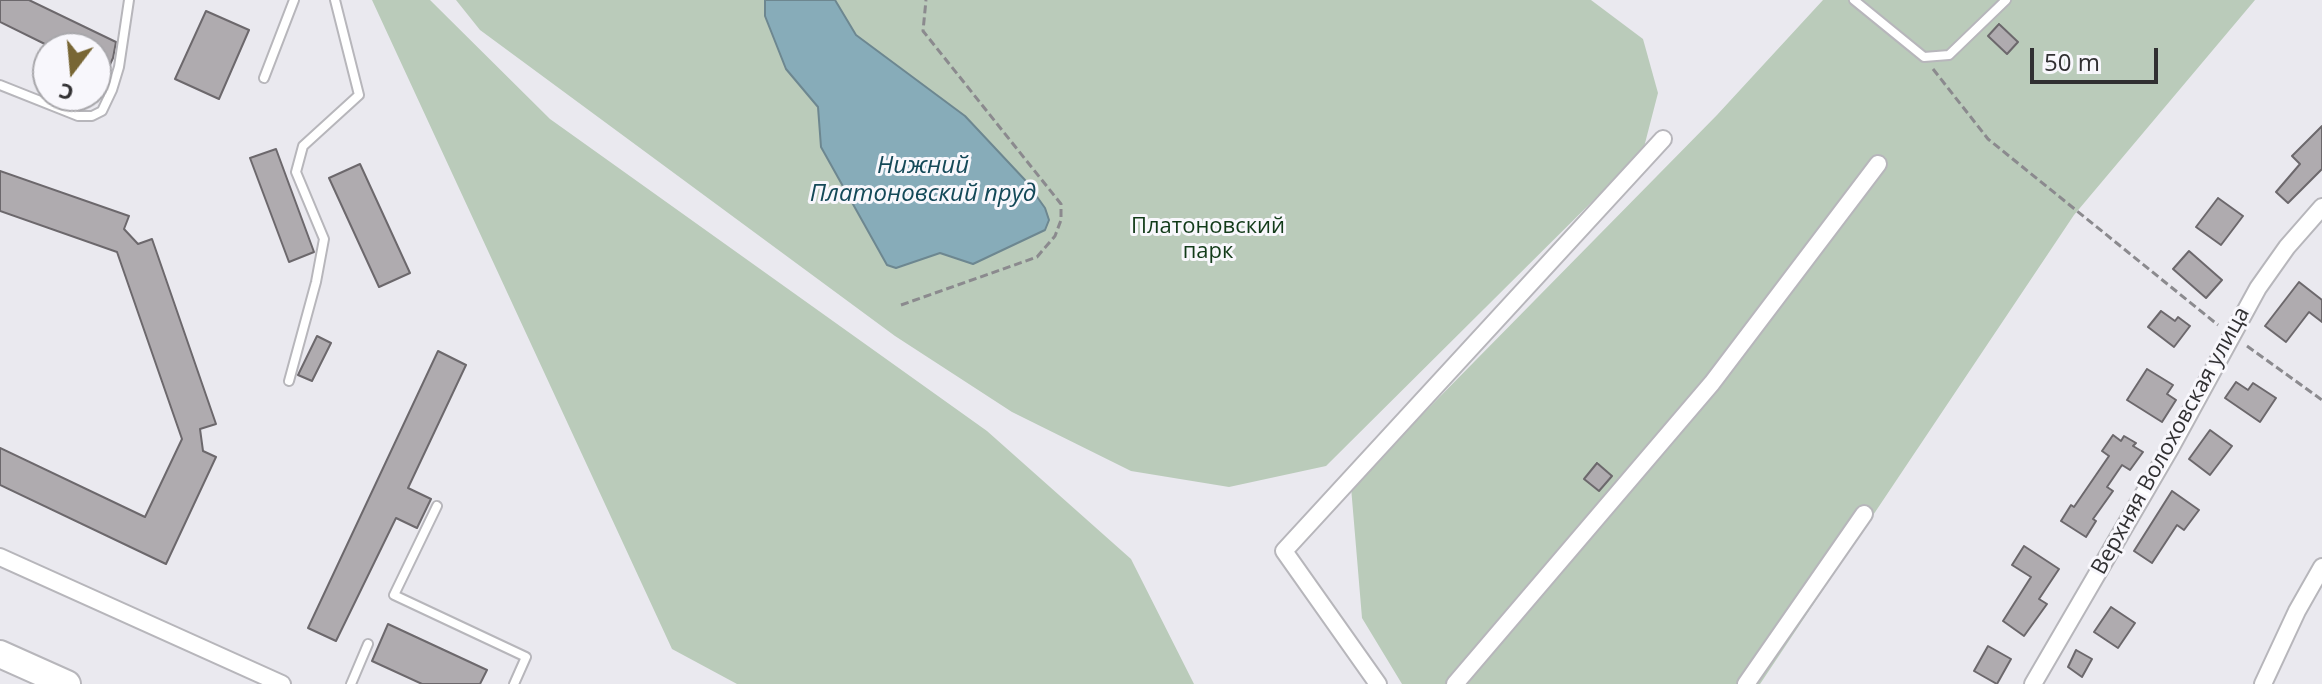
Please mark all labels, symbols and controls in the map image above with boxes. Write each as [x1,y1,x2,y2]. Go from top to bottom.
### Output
north arrow [32,32,112,112]
scale bar [2034,32,2162,82]
text: 50 m [2044,45,2100,78]
text: С [55,77,77,110]
water label: Нижний Платоновский пруд [810,152,1036,208]
park label: Платоновский парк [1131,214,1285,266]
street label: Верхняя Волоховская улица [2086,303,2256,579]

